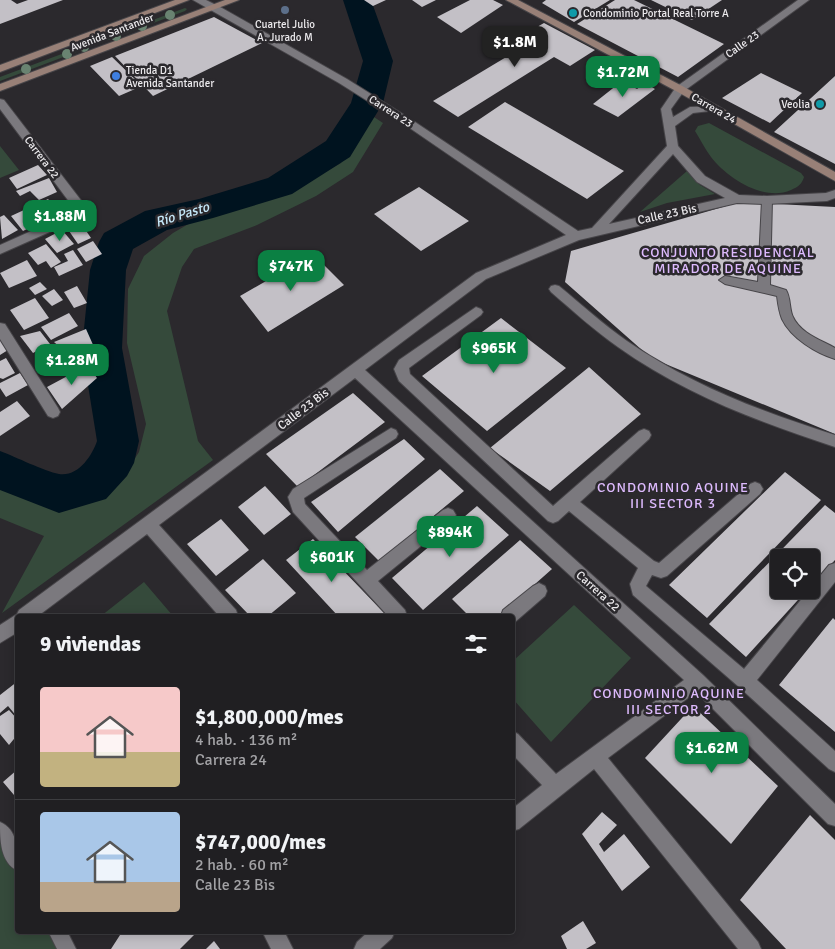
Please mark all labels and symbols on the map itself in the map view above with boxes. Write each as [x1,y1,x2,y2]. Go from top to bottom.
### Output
marker: Cuartel Julio A. Jurado M [279,4,291,16]
marker: Condominio Portal Real Torre A [567,7,579,19]
place label: Condominio Portal Real Torre A [583,7,729,20]
street label: Avenida Santander [69,11,156,54]
place label: Cuartel Julio A. Jurado M [255,18,315,44]
pin: $1.8M [480,26,550,68]
street label: Calle 23 [723,28,762,61]
pin: $1.72M [582,56,664,98]
place label: Tienda D1 Avenida Santander [126,64,214,90]
marker: Tienda D1 Avenida Santander [110,70,122,82]
street label: Carrera 24 [689,90,738,126]
street label: Carrera 23 [366,93,415,130]
place label: Veolia [781,98,810,111]
marker: Veolia [814,98,826,110]
street label: Carrera 22 [22,134,62,181]
water label: Río Pasto [153,198,212,231]
pin: $1.88M [19,200,101,242]
street label: Calle 23 Bis [636,201,698,228]
district label: CONJUNTO RESIDENCIAL MIRADOR DE AQUINE [641,244,815,277]
pin: $747K [256,250,326,292]
pin: $965K [459,332,529,374]
pin: $1.28M [31,344,113,386]
street label: Calle 23 Bis [275,385,332,433]
district label: CONDOMINIO AQUINE III SECTOR 3 [597,479,749,512]
pin: $894K [415,516,485,558]
pin: $601K [297,540,367,583]
street label: Carrera 22 [573,568,623,615]
district label: CONDOMINIO AQUINE III SECTOR 2 [593,685,745,718]
pin: $1.62M [671,732,753,774]

